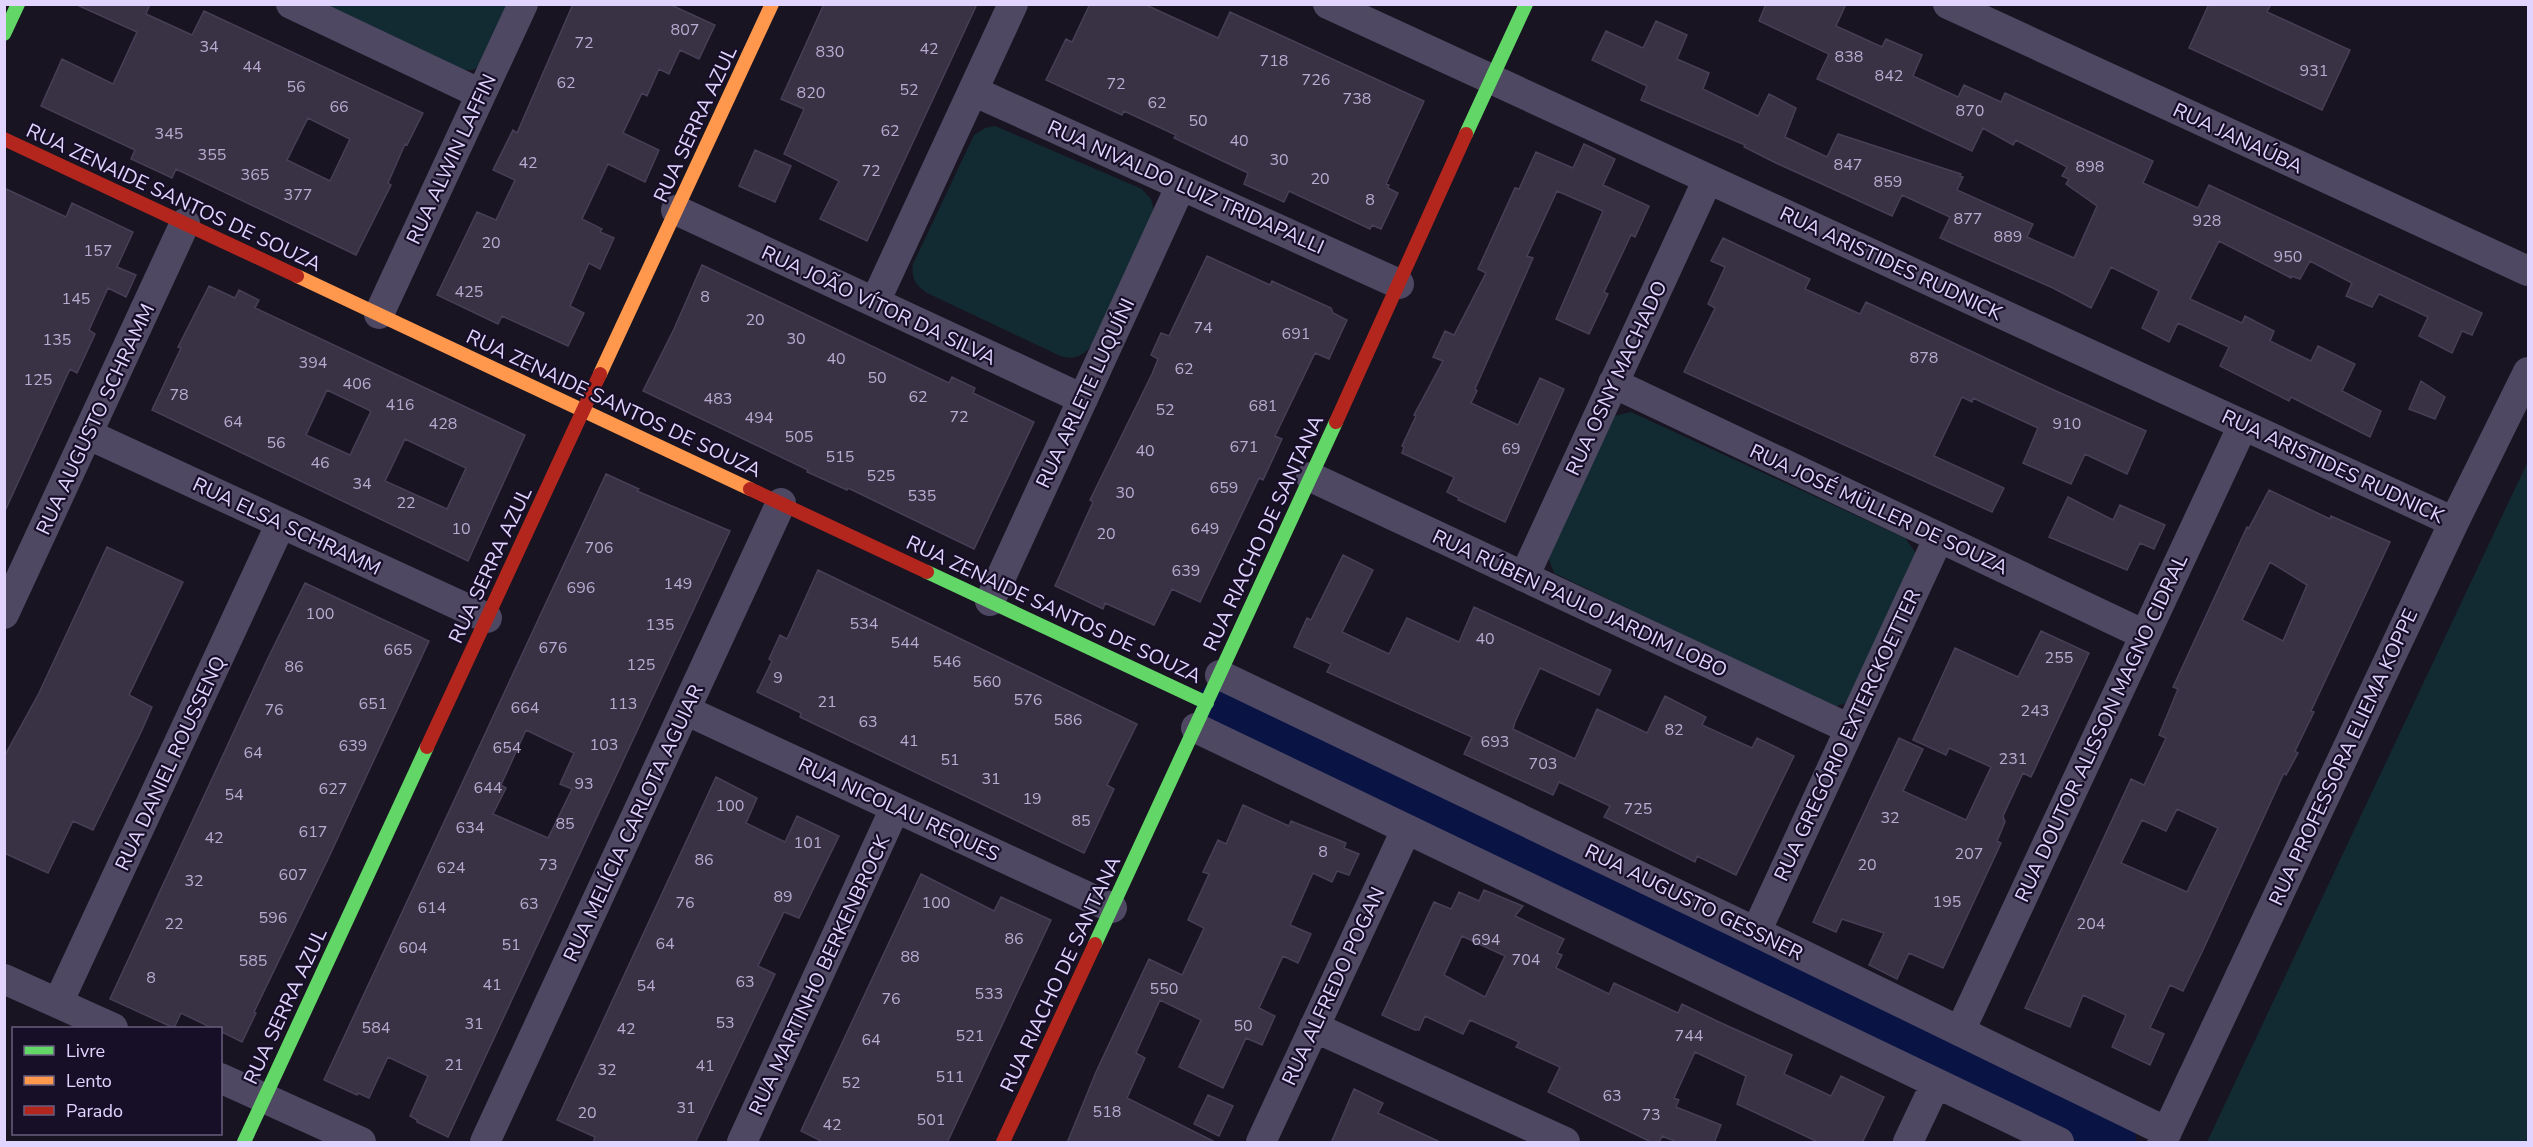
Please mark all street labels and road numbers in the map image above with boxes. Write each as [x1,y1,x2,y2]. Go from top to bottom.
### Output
street label: RUA SERRA AZUL [647,42,744,207]
street label: RUA ALWIN LAFFIN [400,70,503,249]
street label: RUA JANAÚBA [2168,97,2307,181]
street label: RUA NIVALDO LUIZ TRIDAPALLI [1043,114,1328,261]
street label: RUA ZENAIDE SANTOS DE SOUZA [22,117,326,278]
street label: RUA ARISTIDES RUDNICK [1775,200,2007,327]
street label: RUA JOÃO VÍTOR DA SILVA [757,239,1001,372]
street label: RUA OSNY MACHADO [1559,276,1673,480]
street label: RUA ARLETE LUQUÍNI [1030,294,1141,492]
street label: RUA AUGUSTO SCHRAMM [30,299,161,539]
street label: RUA ZENAIDE SANTOS DE SOUZA [462,323,766,484]
street label: RUA ARISTIDES RUDNICK [2217,403,2449,530]
street label: RUA RIACHO DE SANTANA [1197,411,1330,656]
street label: RUA JOSÉ MÜLLER DE SOUZA [1745,438,2013,581]
street label: RUA ELSA SCHRAMM [188,471,385,582]
street label: RUA SERRA AZUL [442,483,539,648]
street label: RUA RÚBEN PAULO JARDIM LOBO [1428,523,1732,684]
street label: RUA ZENAIDE SANTOS DE SOUZA [902,529,1206,690]
street label: RUA DOUTOR ALISSON MAGNO CIDRAL [2009,550,2194,907]
street label: RUA GREGÓRIO EXTERCKOETTER [1768,585,1927,885]
street label: RUA PROFESSORA ELIEMA KOPPE [2263,604,2424,910]
street label: RUA DANIEL ROUSSENQ [109,652,232,875]
street label: RUA MELÍCIA CARLOTA AGUIAR [557,680,710,966]
street label: RUA NICOLAU REQUES [794,751,1004,868]
street label: RUA MARTINHO BERKENBROCK [743,831,896,1119]
street label: RUA AUGUSTO GESSNER [1580,838,1807,967]
street label: RUA RIACHO DE SANTANA [994,852,1127,1097]
street label: RUA ALFREDO POGAN [1276,883,1391,1090]
street label: RUA SERRA AZUL [237,924,334,1089]

